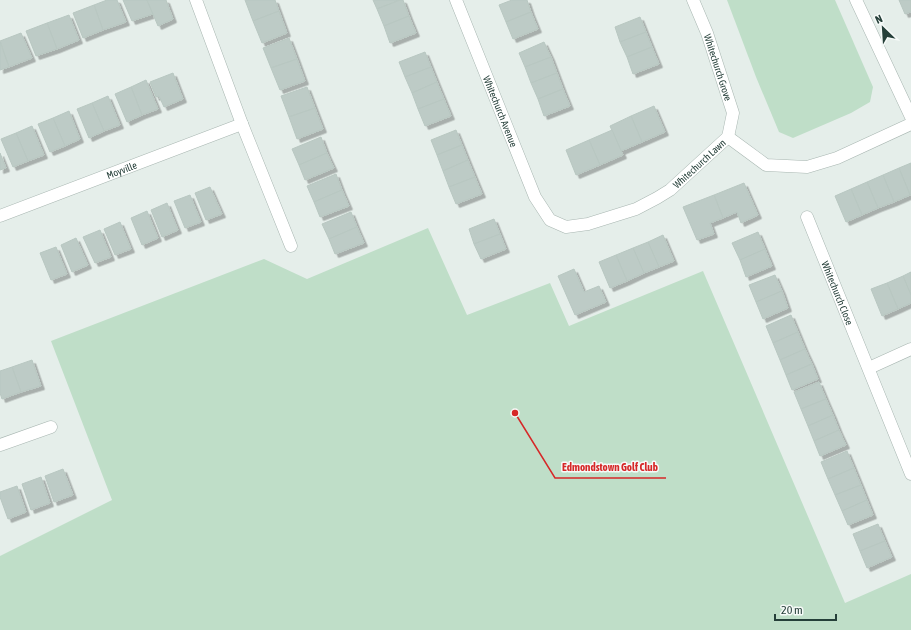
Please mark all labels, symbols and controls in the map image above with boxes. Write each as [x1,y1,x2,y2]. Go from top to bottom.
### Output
north arrow [863,8,903,48]
text: N [873,12,884,26]
street label: Whitechurch Grove [702,33,734,103]
street label: Whitechurch Avenue [481,74,520,149]
street label: Whitechurch Lawn [671,137,728,191]
street label: Moyville [105,159,139,181]
street label: Whitechurch Close [819,260,855,327]
callout: Edmondstown Golf Club [555,455,666,478]
text: Edmondstown Golf Club [562,461,658,473]
scale bar [775,596,836,622]
text: 20 m [781,603,803,617]

